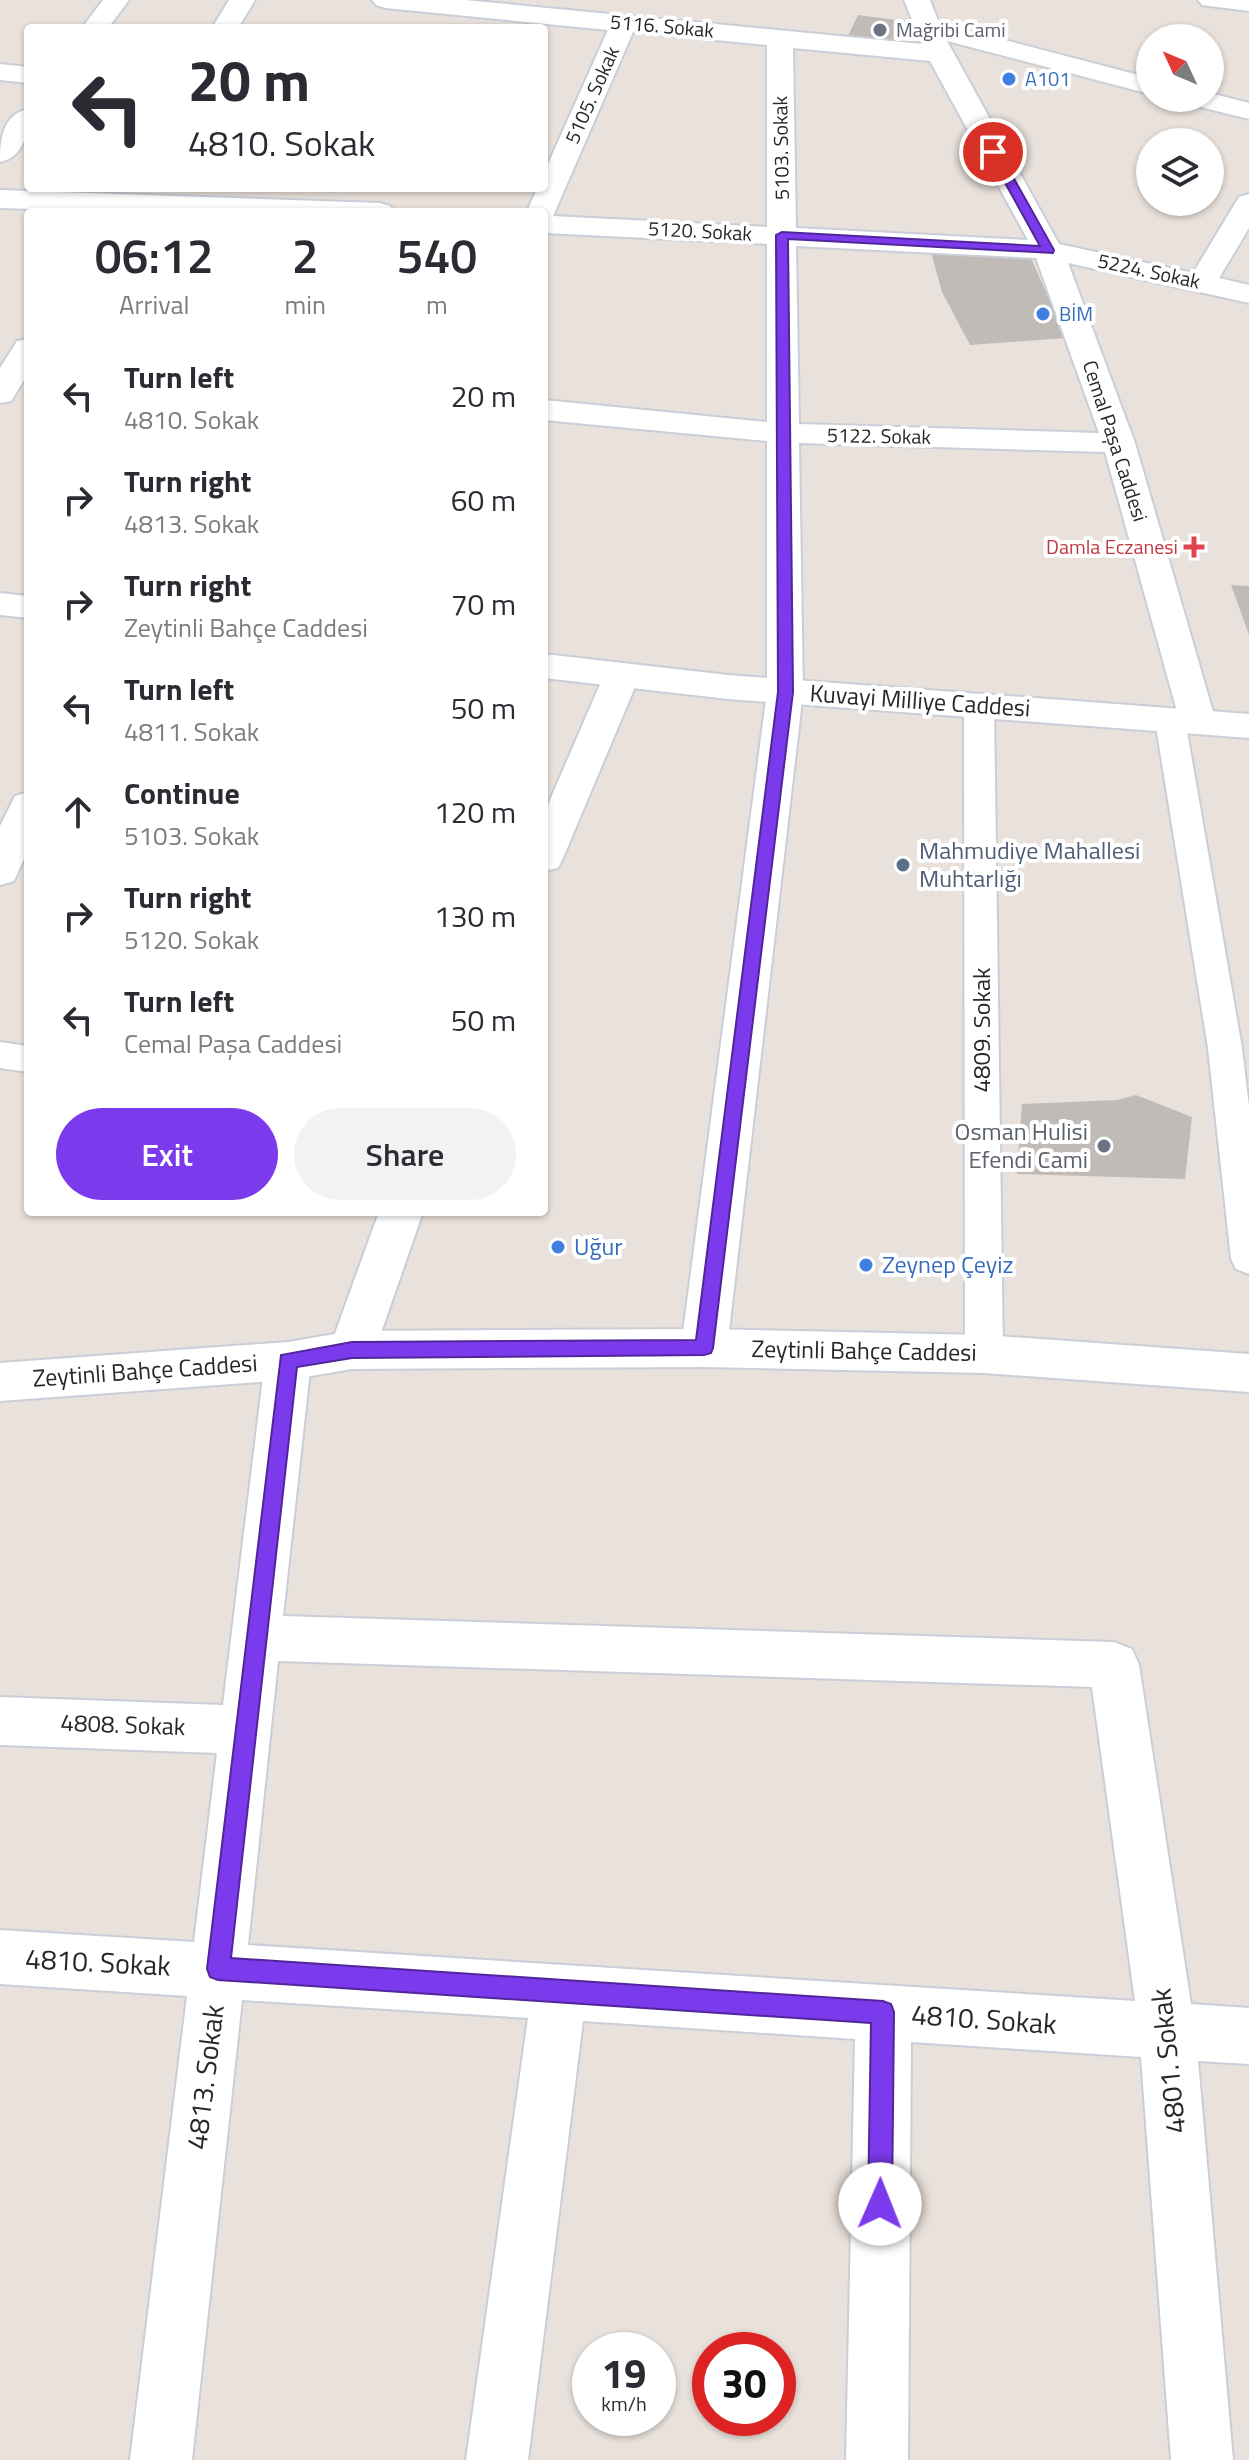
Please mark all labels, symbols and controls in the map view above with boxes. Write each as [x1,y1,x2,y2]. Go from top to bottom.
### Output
street label: 5116. Sokak [609,6,716,46]
place label: Mağribi Cami [896,14,1006,45]
marker: Mağribi Cami [871,21,889,39]
north arrow [1136,24,1224,112]
map controls [1136,24,1224,216]
text: 20 m [188,38,310,123]
street label: 5105. Sokak [556,41,627,149]
icon: left [56,56,160,160]
place label: A101 [1025,63,1071,94]
marker: A101 [1000,70,1018,88]
street label: 5103. Sokak [764,95,797,200]
text: 4810. Sokak [188,115,375,170]
pin [959,118,1027,186]
button: layers [1136,128,1224,216]
icon: arrive [971,130,1015,174]
street label: 5120. Sokak [647,212,753,249]
text: 06:12 [95,219,214,292]
text: 2 [292,219,319,292]
text: 540 [397,219,477,292]
street label: 5224. Sokak [1095,245,1204,297]
text: Arrival [119,285,189,324]
text: min [284,285,326,324]
text: m [426,285,448,324]
place label: BİM [1059,298,1093,329]
marker: BİM [1034,305,1052,323]
text: Turn left [124,354,234,400]
street label: Cemal Paşa Caddesi [1075,356,1156,525]
text: 20 m [451,373,516,419]
icon: left [56,374,100,418]
text: 4810. Sokak [124,400,259,439]
street label: 5122. Sokak [827,419,932,452]
text: Turn right [124,458,252,504]
text: 60 m [451,477,516,523]
icon: right [56,478,100,522]
text: 4813. Sokak [124,504,259,543]
place label: Damla Eczanesi [1046,531,1178,562]
marker: Damla Eczanesi [1185,538,1203,556]
text: Turn right [124,562,252,608]
text: 70 m [451,581,516,627]
icon: right [56,582,100,626]
text: Zeytinli Bahçe Caddesi [124,608,368,647]
text: Turn left [124,666,234,712]
street label: Kuvayi Milliye Caddesi [809,674,1032,726]
text: 50 m [451,685,516,731]
icon: left [56,686,100,730]
text: 4811. Sokak [124,712,259,751]
text: Continue [124,770,240,816]
text: 120 m [434,789,516,835]
icon: ahead [56,790,100,834]
text: 5103. Sokak [124,816,259,855]
place label: Mahmudiye Mahallesi Muhtarlığı [919,832,1140,896]
marker: Mahmudiye Mahallesi Muhtarlığı [894,856,912,874]
text: Turn right [124,874,252,920]
text: 130 m [434,893,516,939]
icon: right [56,894,100,938]
text: 5120. Sokak [124,920,259,959]
street label: 4809. Sokak [963,967,999,1092]
text: Turn left [124,978,234,1024]
text: 50 m [451,997,516,1043]
icon: left [56,998,100,1042]
text: Cemal Paşa Caddesi [124,1024,342,1063]
button: Exit [56,1108,278,1200]
button: Share [294,1108,516,1200]
place label: Osman Hulisi Efendi Cami [955,1113,1088,1177]
marker: Osman Hulisi Efendi Cami [1095,1137,1113,1155]
place label: Uğur [574,1228,623,1264]
marker: Uğur [549,1238,567,1256]
place label: Zeynep Çeyiz [882,1246,1014,1282]
marker: Zeynep Çeyiz [857,1256,875,1274]
street label: Zeytinli Bahçe Caddesi [751,1330,977,1370]
street label: Zeytinli Bahçe Caddesi [31,1344,259,1396]
street label: 4808. Sokak [60,1704,187,1744]
street label: 4810. Sokak [24,1936,172,1987]
street label: 4801. Sokak [1139,1986,1196,2136]
street label: 4810. Sokak [910,1992,1058,2045]
street label: 4813. Sokak [174,2002,235,2152]
position arrow [838,2162,922,2246]
speed limit sign: 30 [692,2332,796,2436]
text: 19 [602,2343,646,2404]
text: km/h [601,2388,647,2419]

